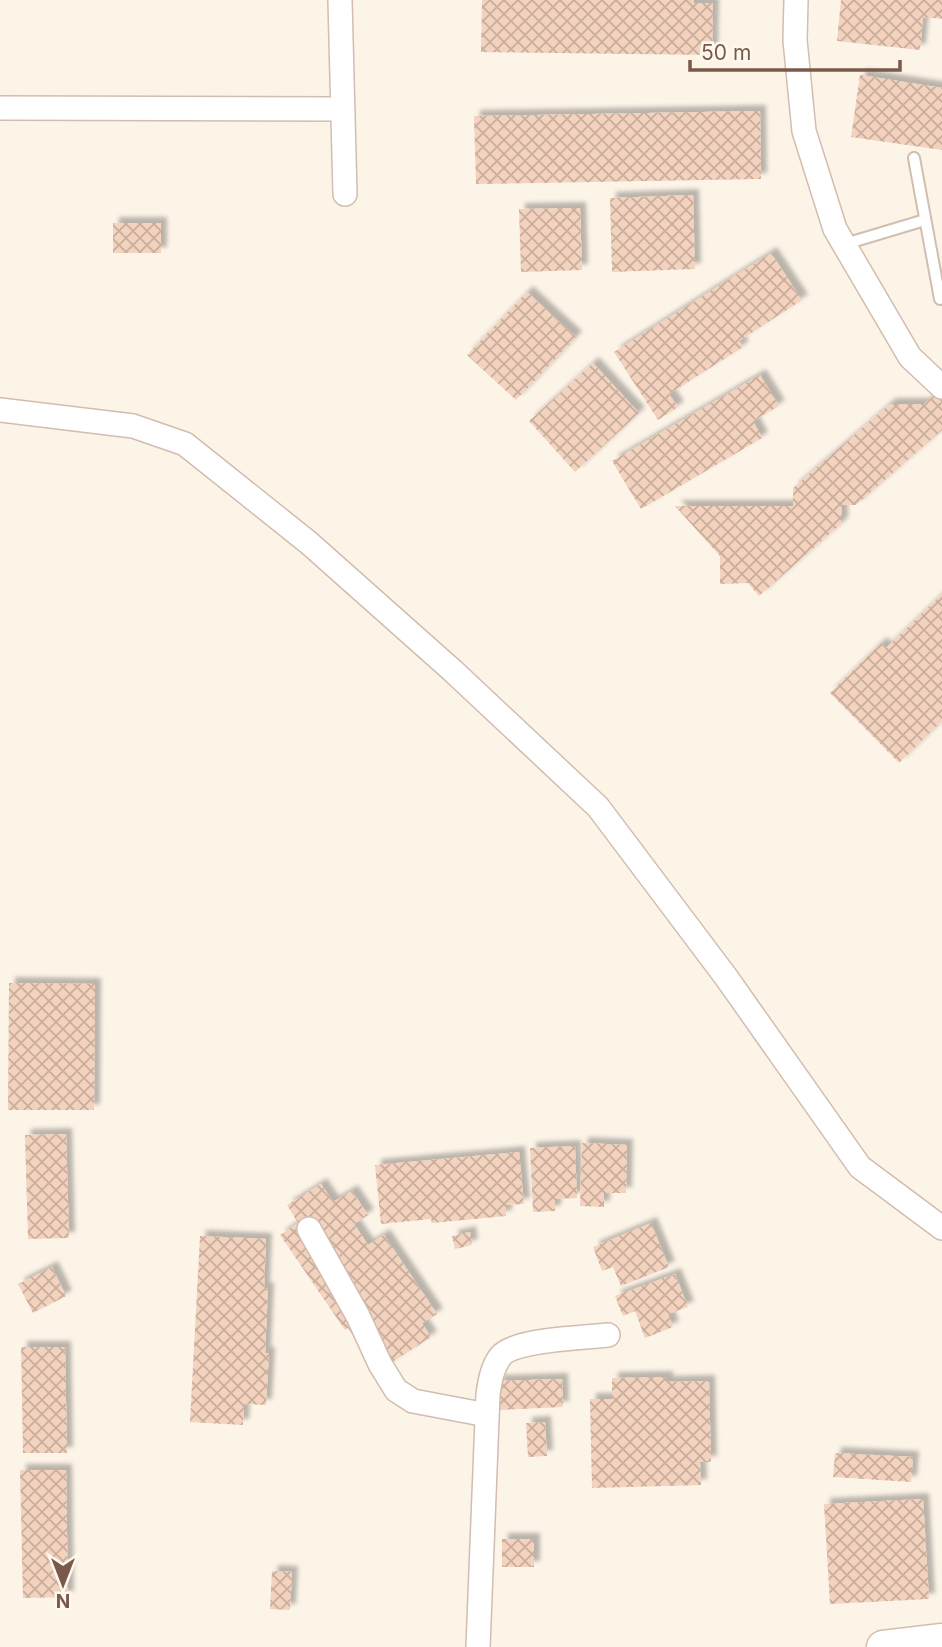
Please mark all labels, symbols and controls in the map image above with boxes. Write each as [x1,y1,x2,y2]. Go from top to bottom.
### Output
scale bar [690,28,900,72]
text: 50 m [701,40,751,65]
north arrow [28,1549,98,1619]
text: N [56,1589,70,1612]

